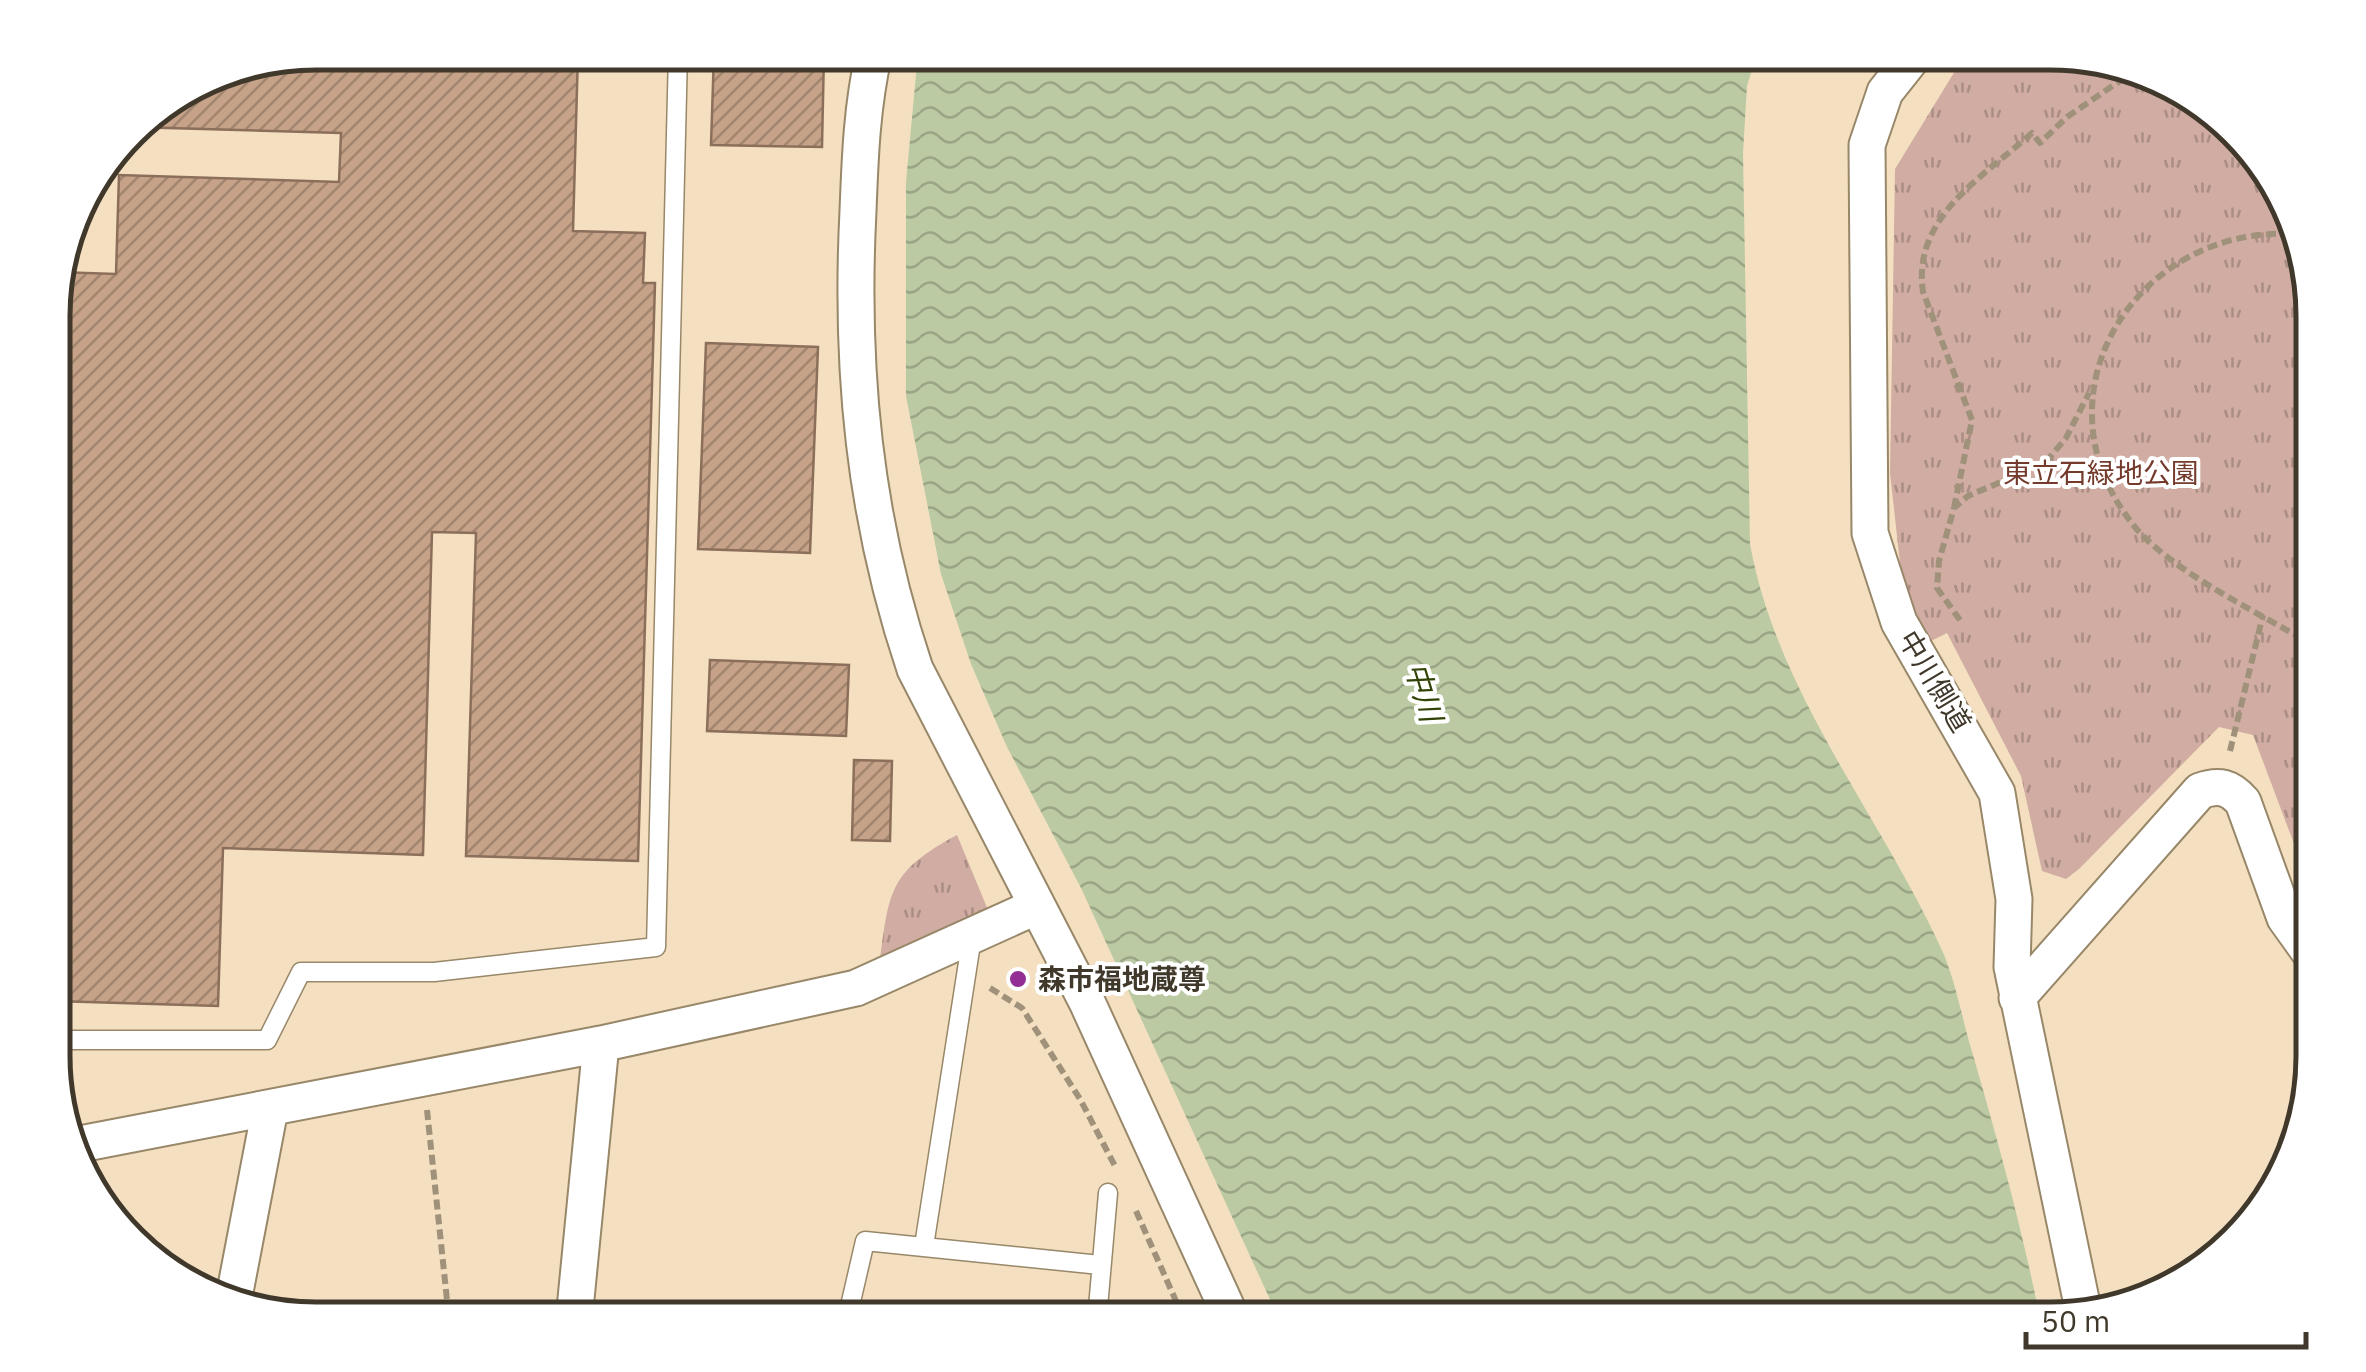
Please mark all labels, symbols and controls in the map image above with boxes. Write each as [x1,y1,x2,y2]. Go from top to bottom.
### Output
park label: 東立石緑地公園 [2003,454,2199,491]
street label: 中川側道 [1891,623,1980,738]
water label: 中川 [1397,657,1453,729]
place label: 森市福地蔵尊 [1038,960,1206,997]
marker: 森市福地蔵尊 [1007,968,1029,990]
scale bar [2026,1287,2306,1349]
text: 50 m [2041,1301,2110,1340]

